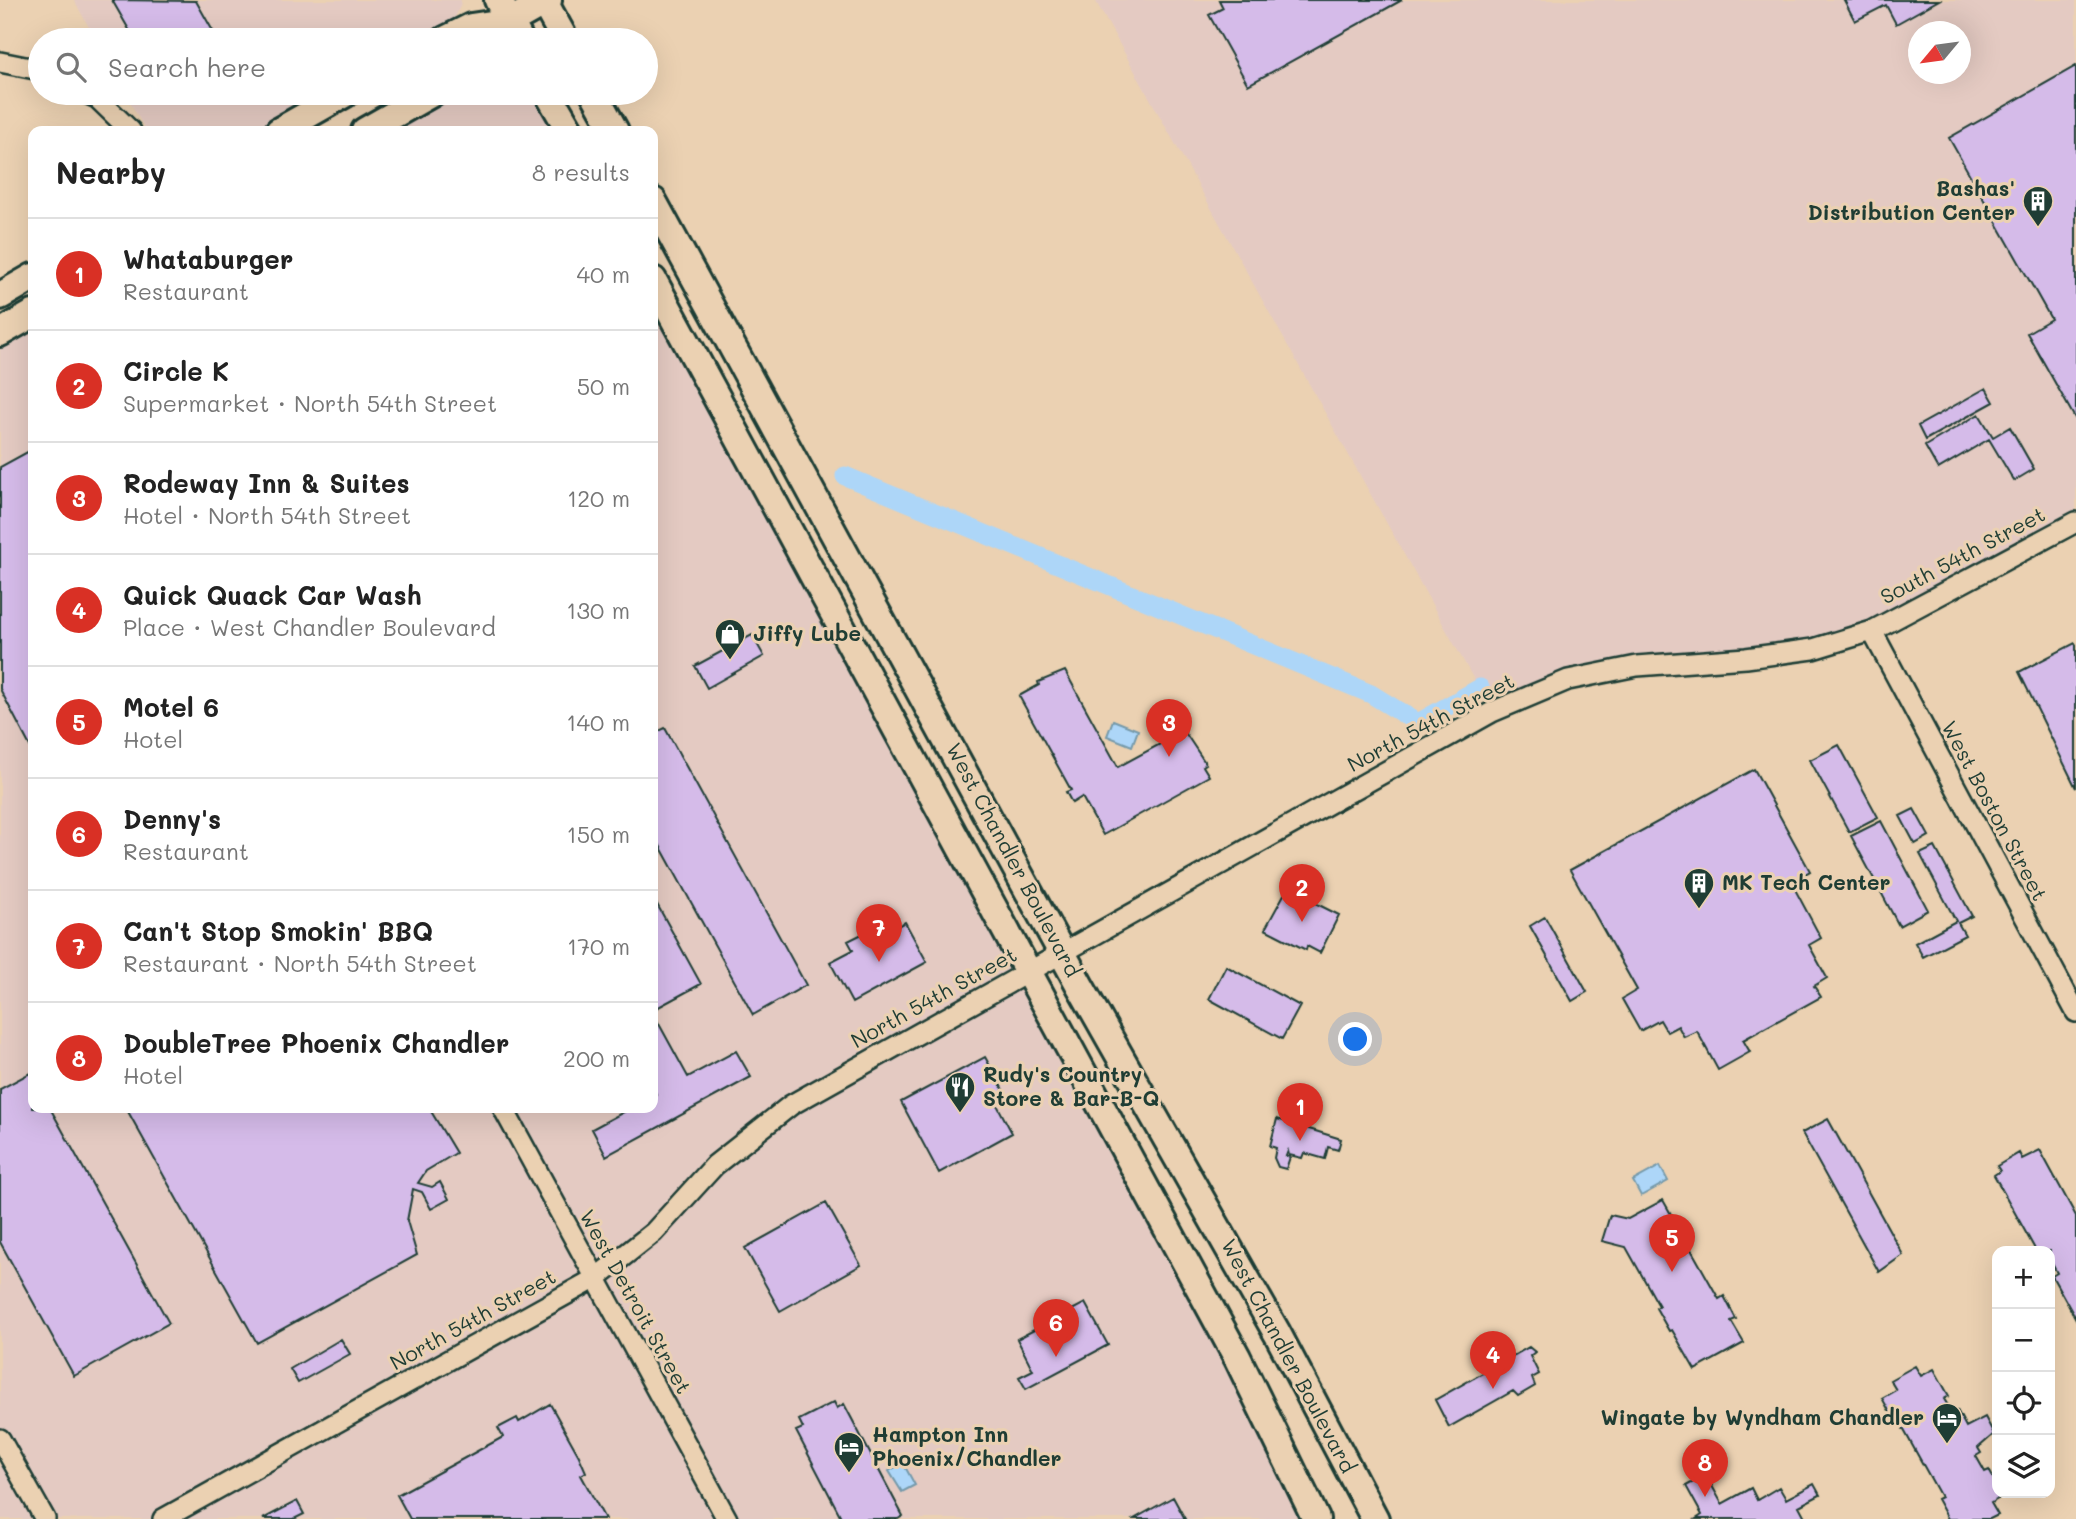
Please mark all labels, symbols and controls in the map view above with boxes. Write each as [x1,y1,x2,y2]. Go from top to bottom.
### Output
north arrow [1908,21,1971,84]
search box [28,28,658,105]
icon: search [52,48,90,86]
text: Search here [108,50,266,84]
text: Nearby [56,152,166,192]
text: 8 results [532,157,630,187]
place label: Bashas' Distribution Center [1808,174,2015,225]
building icon: Bashas' Distribution Center [2021,184,2055,228]
text: Whataburger [123,242,293,276]
text: 1 [74,259,84,289]
text: 40 m [577,259,630,289]
text: Restaurant [123,276,249,306]
text: Circle K [123,354,229,388]
text: 2 [73,371,85,401]
text: 50 m [577,371,630,401]
text: Supermarket · North 54th Street [123,388,497,418]
text: Rodeway Inn & Suites [123,466,410,500]
text: 3 [72,483,86,513]
text: 120 m [567,483,630,513]
text: Hotel · North 54th Street [123,500,411,530]
street label: South 54th Street [1875,500,2049,610]
text: Quick Quack Car Wash [123,578,422,612]
text: 4 [72,595,86,625]
text: 130 m [566,595,630,625]
text: Place · West Chandler Boulevard [123,612,496,642]
shop icon: Jiffy Lube [713,617,747,661]
place label: Jiffy Lube [753,619,861,647]
street label: North 54th Street [1342,666,1519,777]
text: Motel 6 [123,690,219,724]
pin: 3 [1146,699,1192,757]
text: 5 [72,707,86,737]
text: 140 m [566,707,630,737]
street label: West Boston Street [1936,716,2054,905]
text: Hotel [123,724,183,754]
street label: West Chandler Boulevard [941,738,1088,981]
text: Denny's [123,802,221,836]
text: 6 [72,819,86,849]
text: 150 m [566,819,630,849]
text: Restaurant [123,836,249,866]
pin: 2 [1279,864,1325,922]
building icon: MK Tech Center [1682,866,1716,910]
place label: MK Tech Center [1722,868,1891,895]
pin: 7 [856,904,902,962]
text: Can't Stop Smokin' BBQ [123,914,433,948]
text: 7 [73,931,85,961]
text: 170 m [567,931,630,961]
street label: North 54th Street [846,940,1021,1053]
text: Restaurant · North 54th Street [123,948,477,978]
your location [1338,1022,1372,1056]
text: DoubleTree Phoenix Chandler [123,1026,509,1060]
text: 8 [72,1043,86,1073]
text: 200 m [563,1043,630,1073]
text: Hotel [123,1060,183,1090]
place label: Rudy's Country Store & Bar-B-Q [983,1060,1159,1111]
restaurant icon: Rudy's Country Store & Bar-B-Q [943,1070,977,1114]
pin: 1 [1277,1083,1323,1141]
street label: West Detroit Street [574,1204,698,1398]
pin: 5 [1649,1214,1695,1272]
street label: West Chandler Boulevard [1216,1234,1363,1477]
map controls [1992,1246,2055,1498]
button: + [1992,1246,2055,1309]
street label: North 54th Street [385,1262,560,1375]
pin: 6 [1033,1299,1079,1357]
button: − [1992,1309,2055,1372]
pin: 4 [1470,1331,1516,1389]
button: locate [1992,1372,2055,1435]
hotel icon: Wingate by Wyndham Chandler [1930,1401,1964,1445]
place label: Wingate by Wyndham Chandler [1601,1403,1924,1431]
place label: Hampton Inn Phoenix/Chandler [872,1420,1061,1471]
hotel icon: Hampton Inn Phoenix/Chandler [832,1430,866,1474]
button: layers [1992,1435,2055,1498]
pin: 8 [1682,1439,1728,1497]

